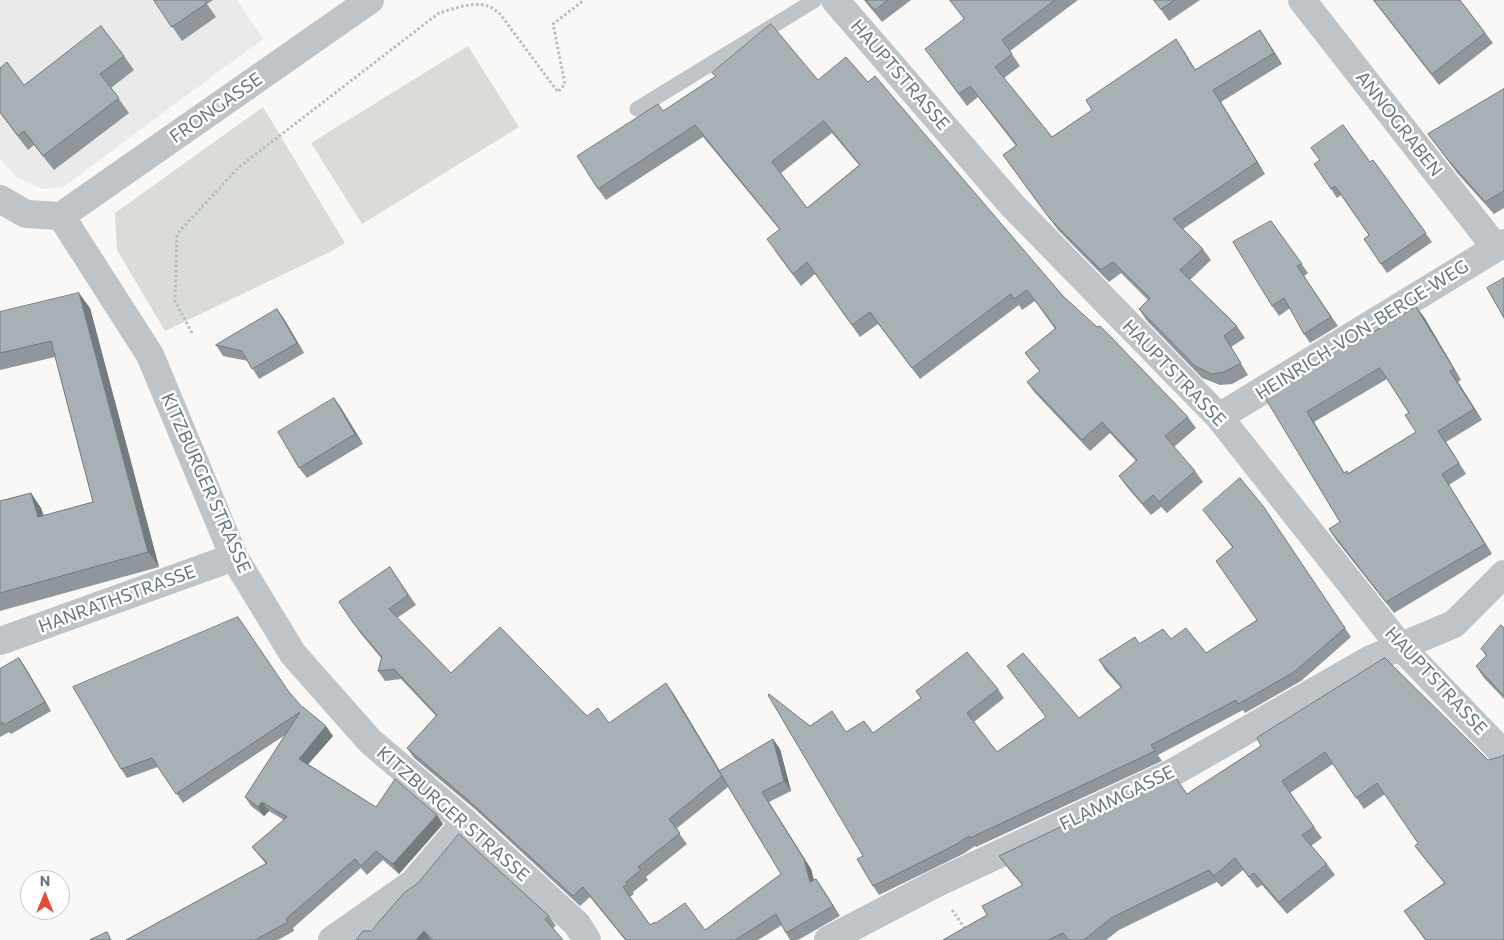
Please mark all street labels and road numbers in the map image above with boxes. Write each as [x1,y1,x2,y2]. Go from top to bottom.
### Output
street label: HAUPTSTRASSE [846,15,954,135]
street label: ANNOGRABEN [1351,67,1447,181]
street label: FRONGASSE [166,68,266,148]
street label: HEINRICH-VON-BERGE-WEG [1252,255,1472,405]
street label: HAUPTSTRASSE [1118,315,1230,431]
street label: KITZBURGER STRASSE [157,390,255,576]
street label: HANRATHSTRASSE [36,561,198,637]
street label: HAUPTSTRASSE [1381,623,1491,739]
street label: KITZBURGER STRASSE [372,742,534,886]
street label: FLAMMGASSE [1056,761,1178,835]

